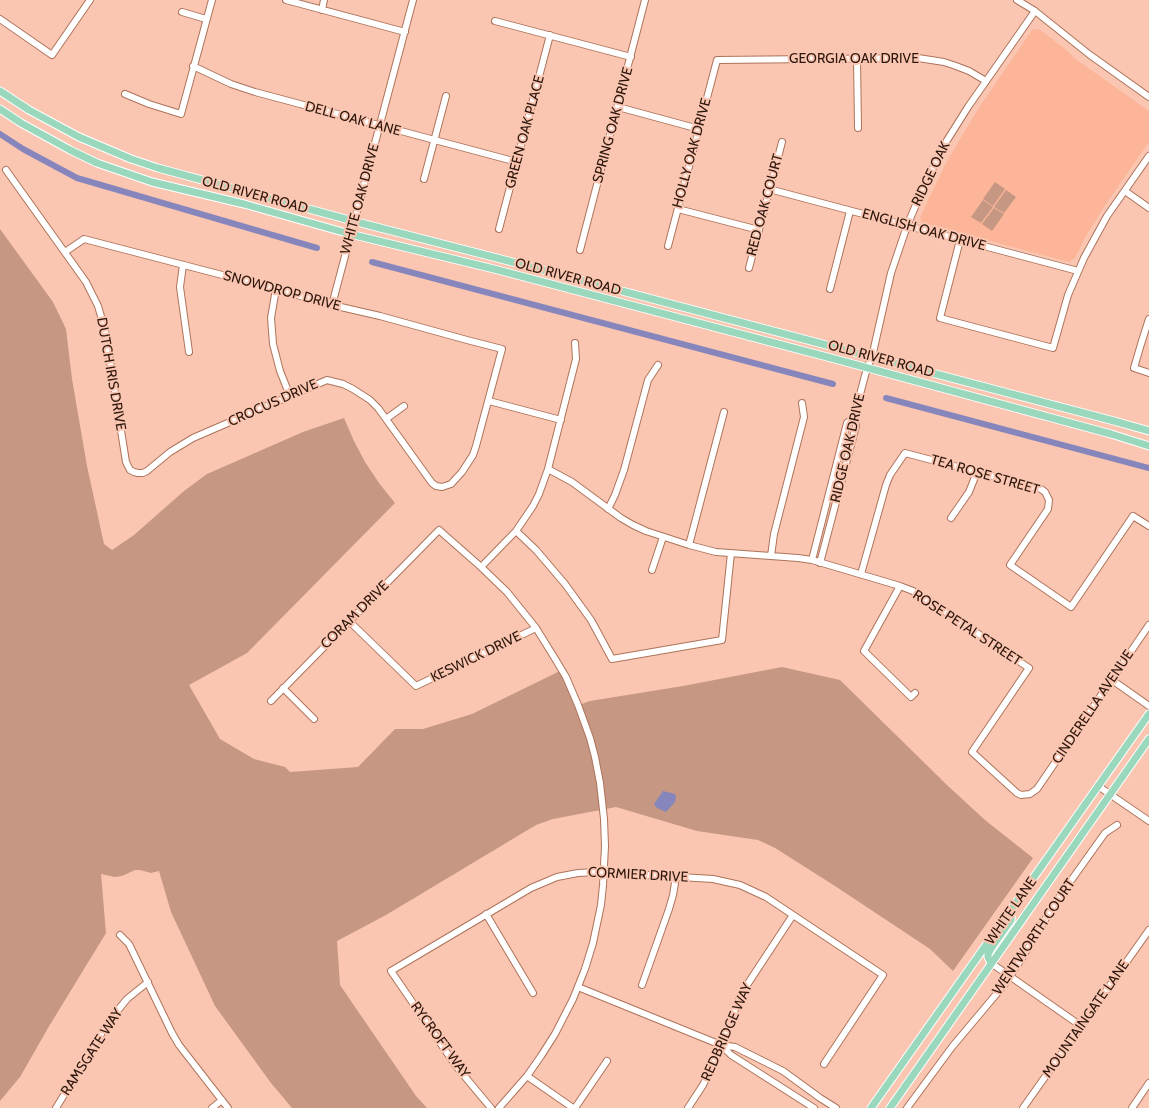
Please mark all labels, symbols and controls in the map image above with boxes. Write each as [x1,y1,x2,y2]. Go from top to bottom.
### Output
street label: GEORGIA OAK DRIVE [789,51,919,67]
street label: SPRING OAK DRIVE [589,65,637,185]
street label: GREEN OAK PLACE [502,74,548,190]
street label: HOLLY OAK DRIVE [669,96,715,210]
street label: DELL OAK LANE [303,98,403,140]
street label: RIDGE OAK [908,139,954,209]
street label: WHITE OAK DRIVE [337,142,383,256]
street label: RED OAK COURT [743,152,787,258]
street label: OLD RIVER ROAD [200,173,310,217]
street label: ENGLISH OAK DRIVE [860,205,988,255]
street label: OLD RIVER ROAD [513,255,623,299]
street label: SNOWDROP DRIVE [221,267,343,315]
street label: DUTCH IRIS DRIVE [93,316,129,432]
street label: OLD RIVER ROAD [826,337,936,381]
street label: CROCUS DRIVE [226,376,320,430]
street label: RIDGE OAK DRIVE [827,392,869,504]
street label: TEA ROSE STREET [929,451,1041,499]
street label: CORAM DRIVE [317,577,393,653]
street label: ROSE PETAL STREET [909,586,1025,670]
street label: KESWICK DRIVE [428,628,524,686]
street label: CINDERELLA AVENUE [1049,647,1137,767]
street label: CORMIER DRIVE [587,864,689,886]
street label: WHITE LANE [982,874,1040,948]
street label: WENTWORTH COURT [989,876,1079,998]
street label: MOUNTAINGATE LANE [1039,957,1133,1081]
street label: REDBRIDGE WAY [698,980,756,1084]
street label: RYCROFT WAY [407,999,473,1081]
street label: RAMSGATE WAY [58,1005,126,1099]

